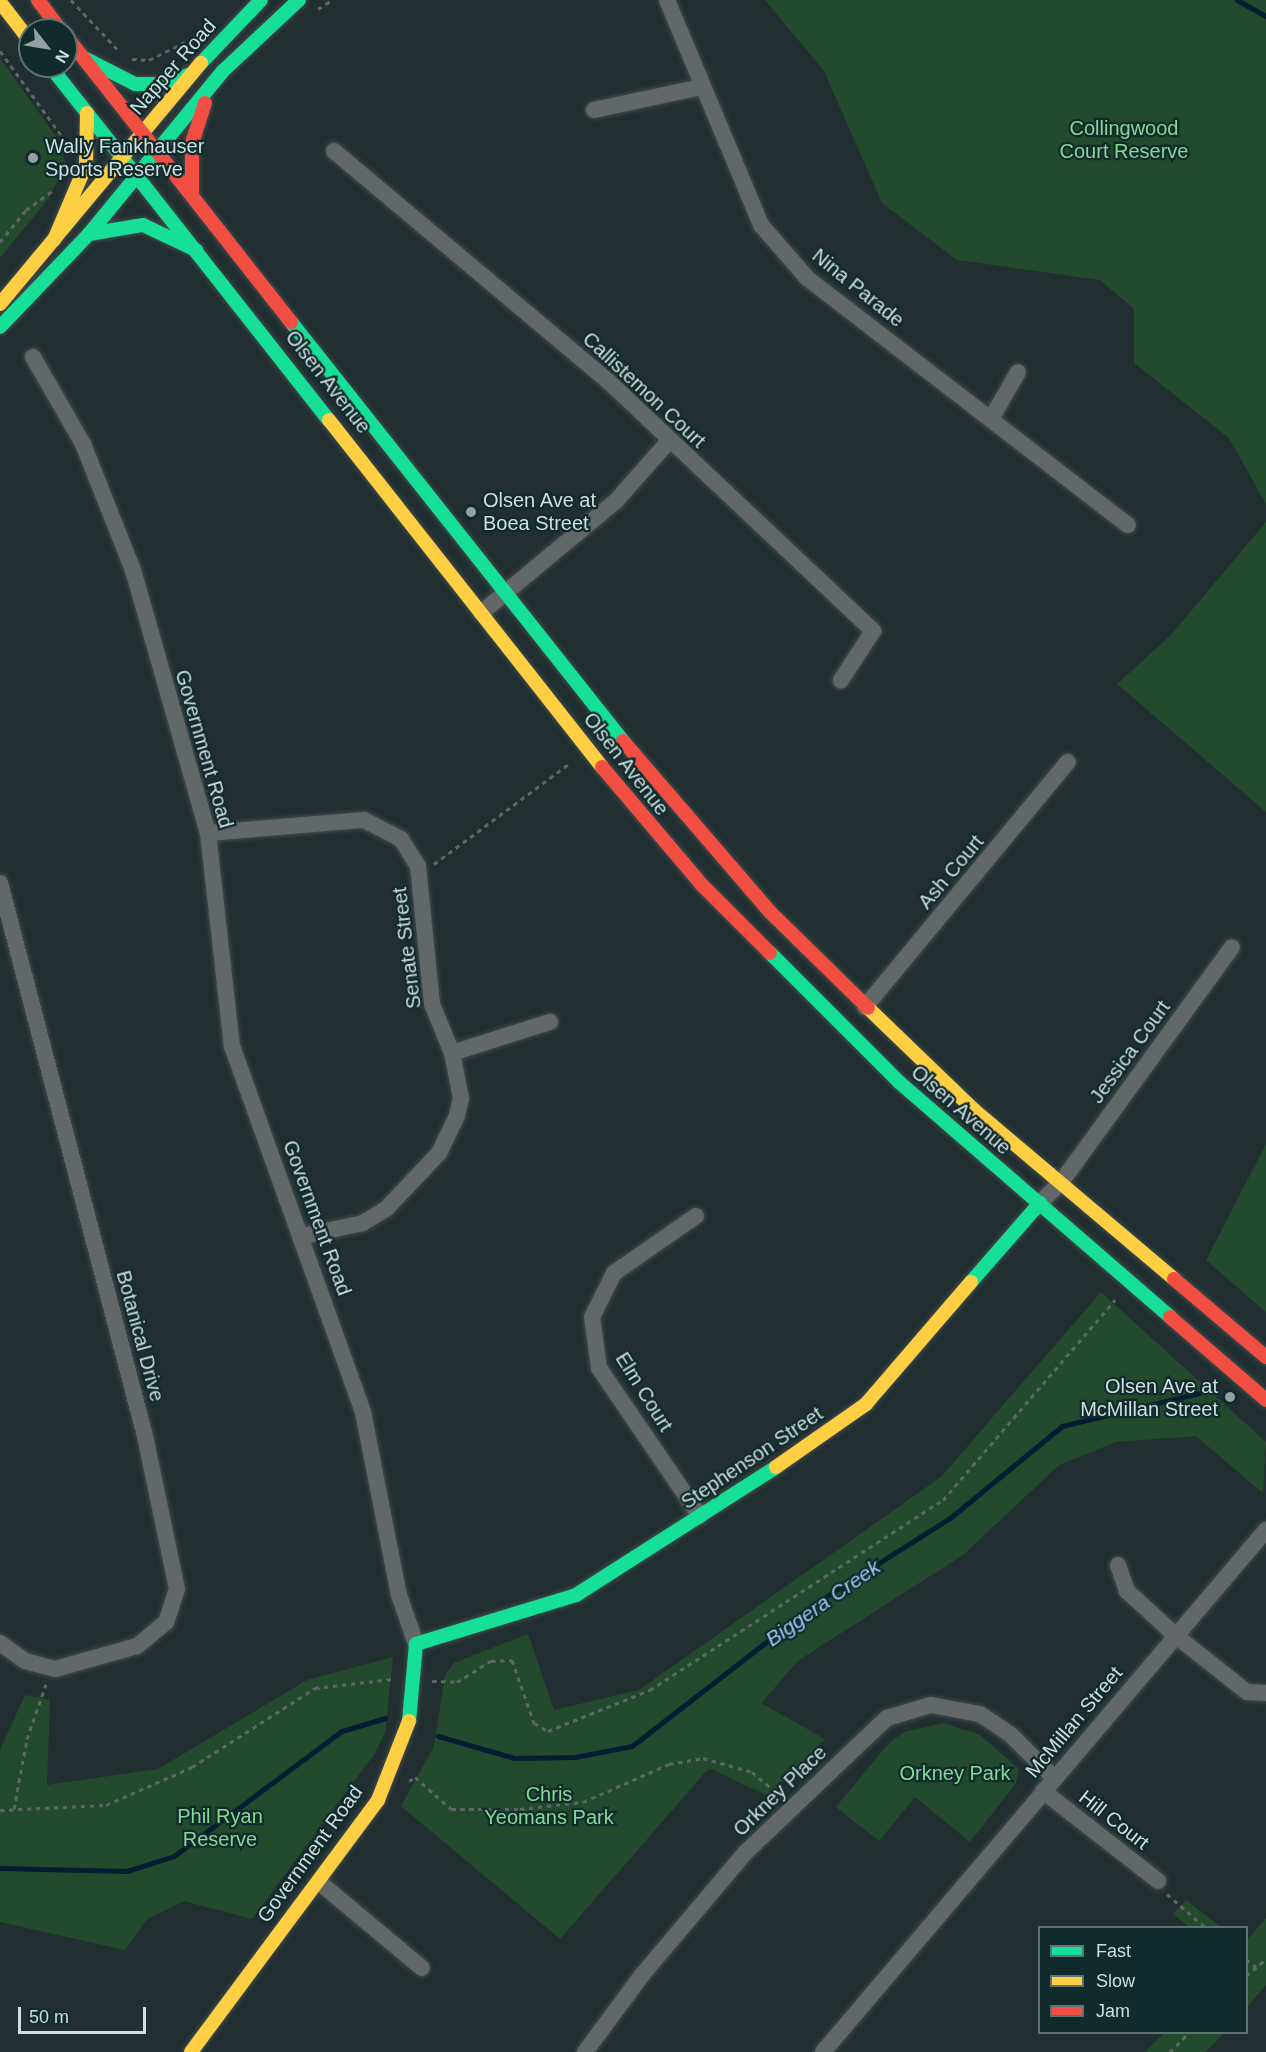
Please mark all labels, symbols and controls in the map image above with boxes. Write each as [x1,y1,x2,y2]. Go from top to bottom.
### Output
street label: Napper Road [125,14,221,120]
north arrow [18,18,78,78]
text: N [52,47,72,66]
park label: Collingwood Court Reserve [1060,117,1188,164]
place label: Wally Fankhauser Sports Reserve [45,134,204,181]
marker: Wally Fankhauser Sports Reserve [26,151,40,165]
street label: Nina Parade [807,244,909,332]
street label: Olsen Avenue [280,325,376,439]
street label: Callistemon Court [578,327,710,453]
place label: Olsen Ave at Boea Street [483,488,597,535]
marker: Olsen Ave at Boea Street [464,505,478,519]
street label: Government Road [170,667,238,831]
street label: Olsen Avenue [578,707,674,821]
street label: Ash Court [913,830,989,914]
street label: Senate Street [388,886,426,1010]
street label: Jessica Court [1085,996,1175,1108]
street label: Olsen Avenue [906,1060,1016,1160]
street label: Government Road [278,1137,356,1299]
street label: Botanical Drive [111,1268,169,1404]
street label: Elm Court [610,1348,678,1436]
place label: Olsen Ave at McMillan Street [1080,1374,1218,1421]
marker: Olsen Ave at McMillan Street [1223,1390,1237,1404]
street label: Stephenson Street [677,1402,827,1514]
water label: Biggera Creek [761,1554,885,1652]
street label: McMillan Street [1021,1662,1127,1782]
street label: Orkney Place [728,1741,832,1841]
park label: Orkney Park [899,1761,1011,1785]
street label: Government Road [252,1781,368,1927]
park label: Chris Yeomans Park [484,1782,614,1829]
street label: Hill Court [1074,1785,1154,1855]
park label: Phil Ryan Reserve [177,1804,263,1851]
legend [1038,1926,1248,2034]
text: Fast [1096,1941,1131,1961]
text: Slow [1096,1971,1135,1991]
scale bar [21,1995,148,2033]
text: Jam [1096,2001,1130,2021]
text: 50 m [29,2007,69,2027]

